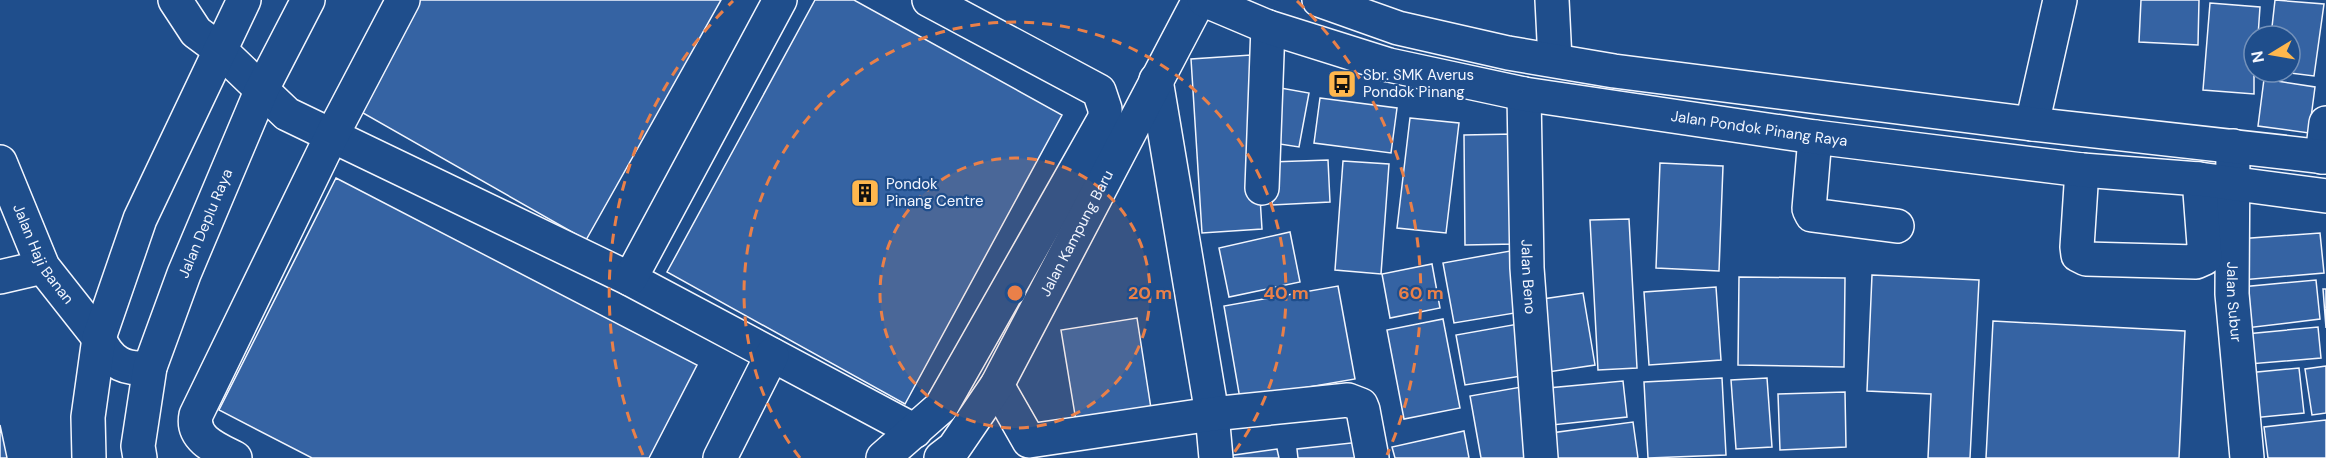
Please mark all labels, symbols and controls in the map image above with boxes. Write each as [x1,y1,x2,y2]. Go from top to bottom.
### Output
north arrow [2242,24,2302,84]
text: N [2246,49,2269,64]
place label: Sbr. SMK Averus Pondok Pinang [1363,65,1474,102]
bus stop icon: Sbr. SMK Averus Pondok Pinang [1326,68,1358,100]
street label: Jalan Pondok Pinang Raya [1669,106,1849,151]
street label: Jalan Deplu Raya [173,166,237,281]
street label: Jalan Kampung Baru [1035,167,1118,300]
place label: Pondok Pinang Centre [886,174,984,211]
building icon: Pondok Pinang Centre [849,177,881,209]
street label: Jalan Haji Banan [8,201,78,308]
street label: Jalan Beno [1517,239,1540,315]
street label: Jalan Subur [2222,262,2246,344]
text: 20 m [1128,281,1172,305]
text: 40 m [1263,281,1309,305]
text: 60 m [1398,281,1444,305]
centre of rings [1005,283,1025,303]

